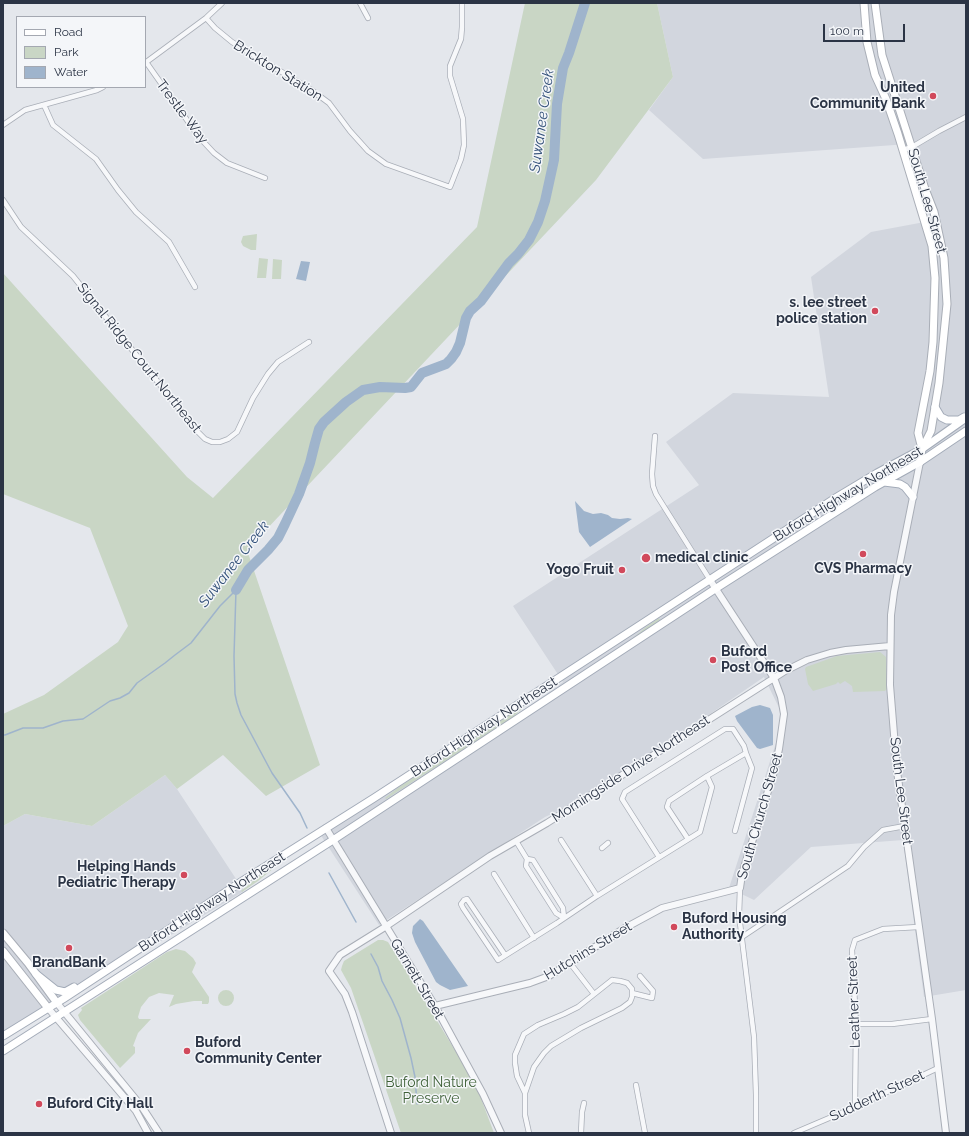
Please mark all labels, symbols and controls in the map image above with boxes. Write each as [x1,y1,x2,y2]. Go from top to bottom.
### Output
legend [16,16,146,88]
scale bar [825,16,907,42]
text: 100 m [830,24,864,38]
text: Road [54,25,83,39]
street label: Brickton Station [230,37,326,105]
text: Park [54,45,79,59]
text: Water [54,65,88,79]
water label: Suwanee Creek [526,68,558,174]
street label: Trestle Way [152,77,212,147]
place label: United Community Bank [810,80,925,112]
marker: United Community Bank [928,91,938,101]
street label: South Lee Street [904,147,950,255]
street label: Signal Ridge Court Northeast [73,280,205,436]
place label: s. lee street police station [776,295,867,328]
marker: s. lee street police station [870,306,880,316]
street label: Buford Highway Northeast [770,443,926,545]
water label: Suwanee Creek [195,517,273,611]
marker: CVS Pharmacy [858,549,868,559]
place label: medical clinic [655,550,749,566]
marker: medical clinic [640,552,652,564]
place label: CVS Pharmacy [814,561,912,577]
place label: Yogo Fruit [546,562,614,578]
marker: Yogo Fruit [617,565,627,575]
place label: Buford Post Office [721,644,792,676]
marker: Buford Post Office [708,655,718,665]
street label: Buford Highway Northeast [408,673,560,781]
street label: Morningside Drive Northeast [549,712,713,826]
street label: South Lee Street [886,736,916,846]
street label: South Church Street [734,751,786,881]
street label: Buford Highway Northeast [136,848,288,956]
place label: Helping Hands Pediatric Therapy [58,859,176,892]
marker: Helping Hands Pediatric Therapy [179,870,189,880]
place label: Buford Housing Authority [682,911,787,944]
street label: Hutchins Street [541,918,635,984]
marker: Buford Housing Authority [669,922,679,932]
street label: Garnett Street [386,936,448,1022]
marker: BrandBank [64,943,74,953]
place label: BrandBank [32,955,106,971]
street label: Leather Street [844,956,864,1048]
place label: Buford Community Center [195,1035,322,1068]
marker: Buford Community Center [182,1046,192,1056]
street label: Sudderth Street [827,1067,927,1125]
park label: Buford Nature Preserve [385,1075,477,1108]
place label: Buford City Hall [47,1096,153,1112]
marker: Buford City Hall [34,1099,44,1109]

